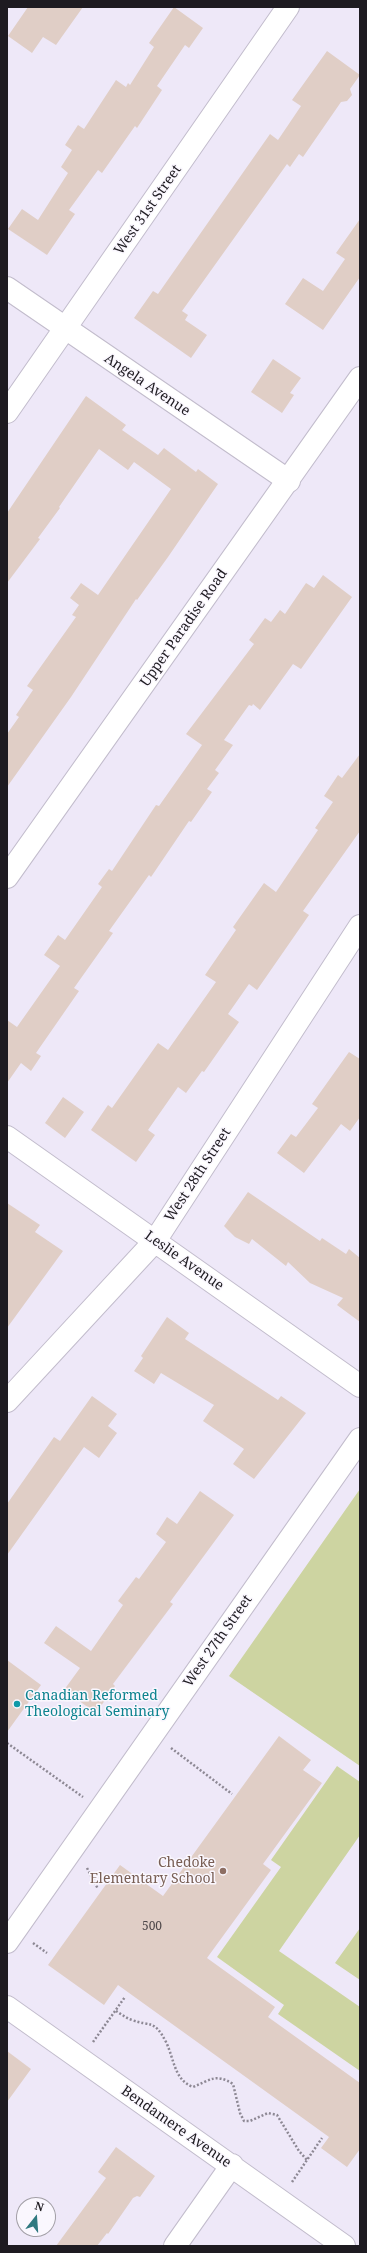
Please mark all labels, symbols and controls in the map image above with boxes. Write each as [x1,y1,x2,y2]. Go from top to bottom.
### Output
street label: West 31st Street [111,162,185,258]
street label: Angela Avenue [101,350,193,420]
street label: Upper Paradise Road [137,566,231,690]
street label: West 28th Street [161,1125,235,1225]
street label: Leslie Avenue [141,1228,227,1294]
street label: West 27th Street [180,1592,256,1690]
place label: Canadian Reformed Theological Seminary [25,1688,169,1720]
marker: Canadian Reformed Theological Seminary [12,1699,22,1709]
place label: Chedoke Elementary School [90,1855,215,1888]
marker: Chedoke Elementary School [218,1866,228,1876]
house number: 500 [142,1920,162,1934]
street label: Bendamere Avenue [118,2083,234,2171]
north arrow [16,2197,56,2237]
text: N [33,2198,46,2214]

